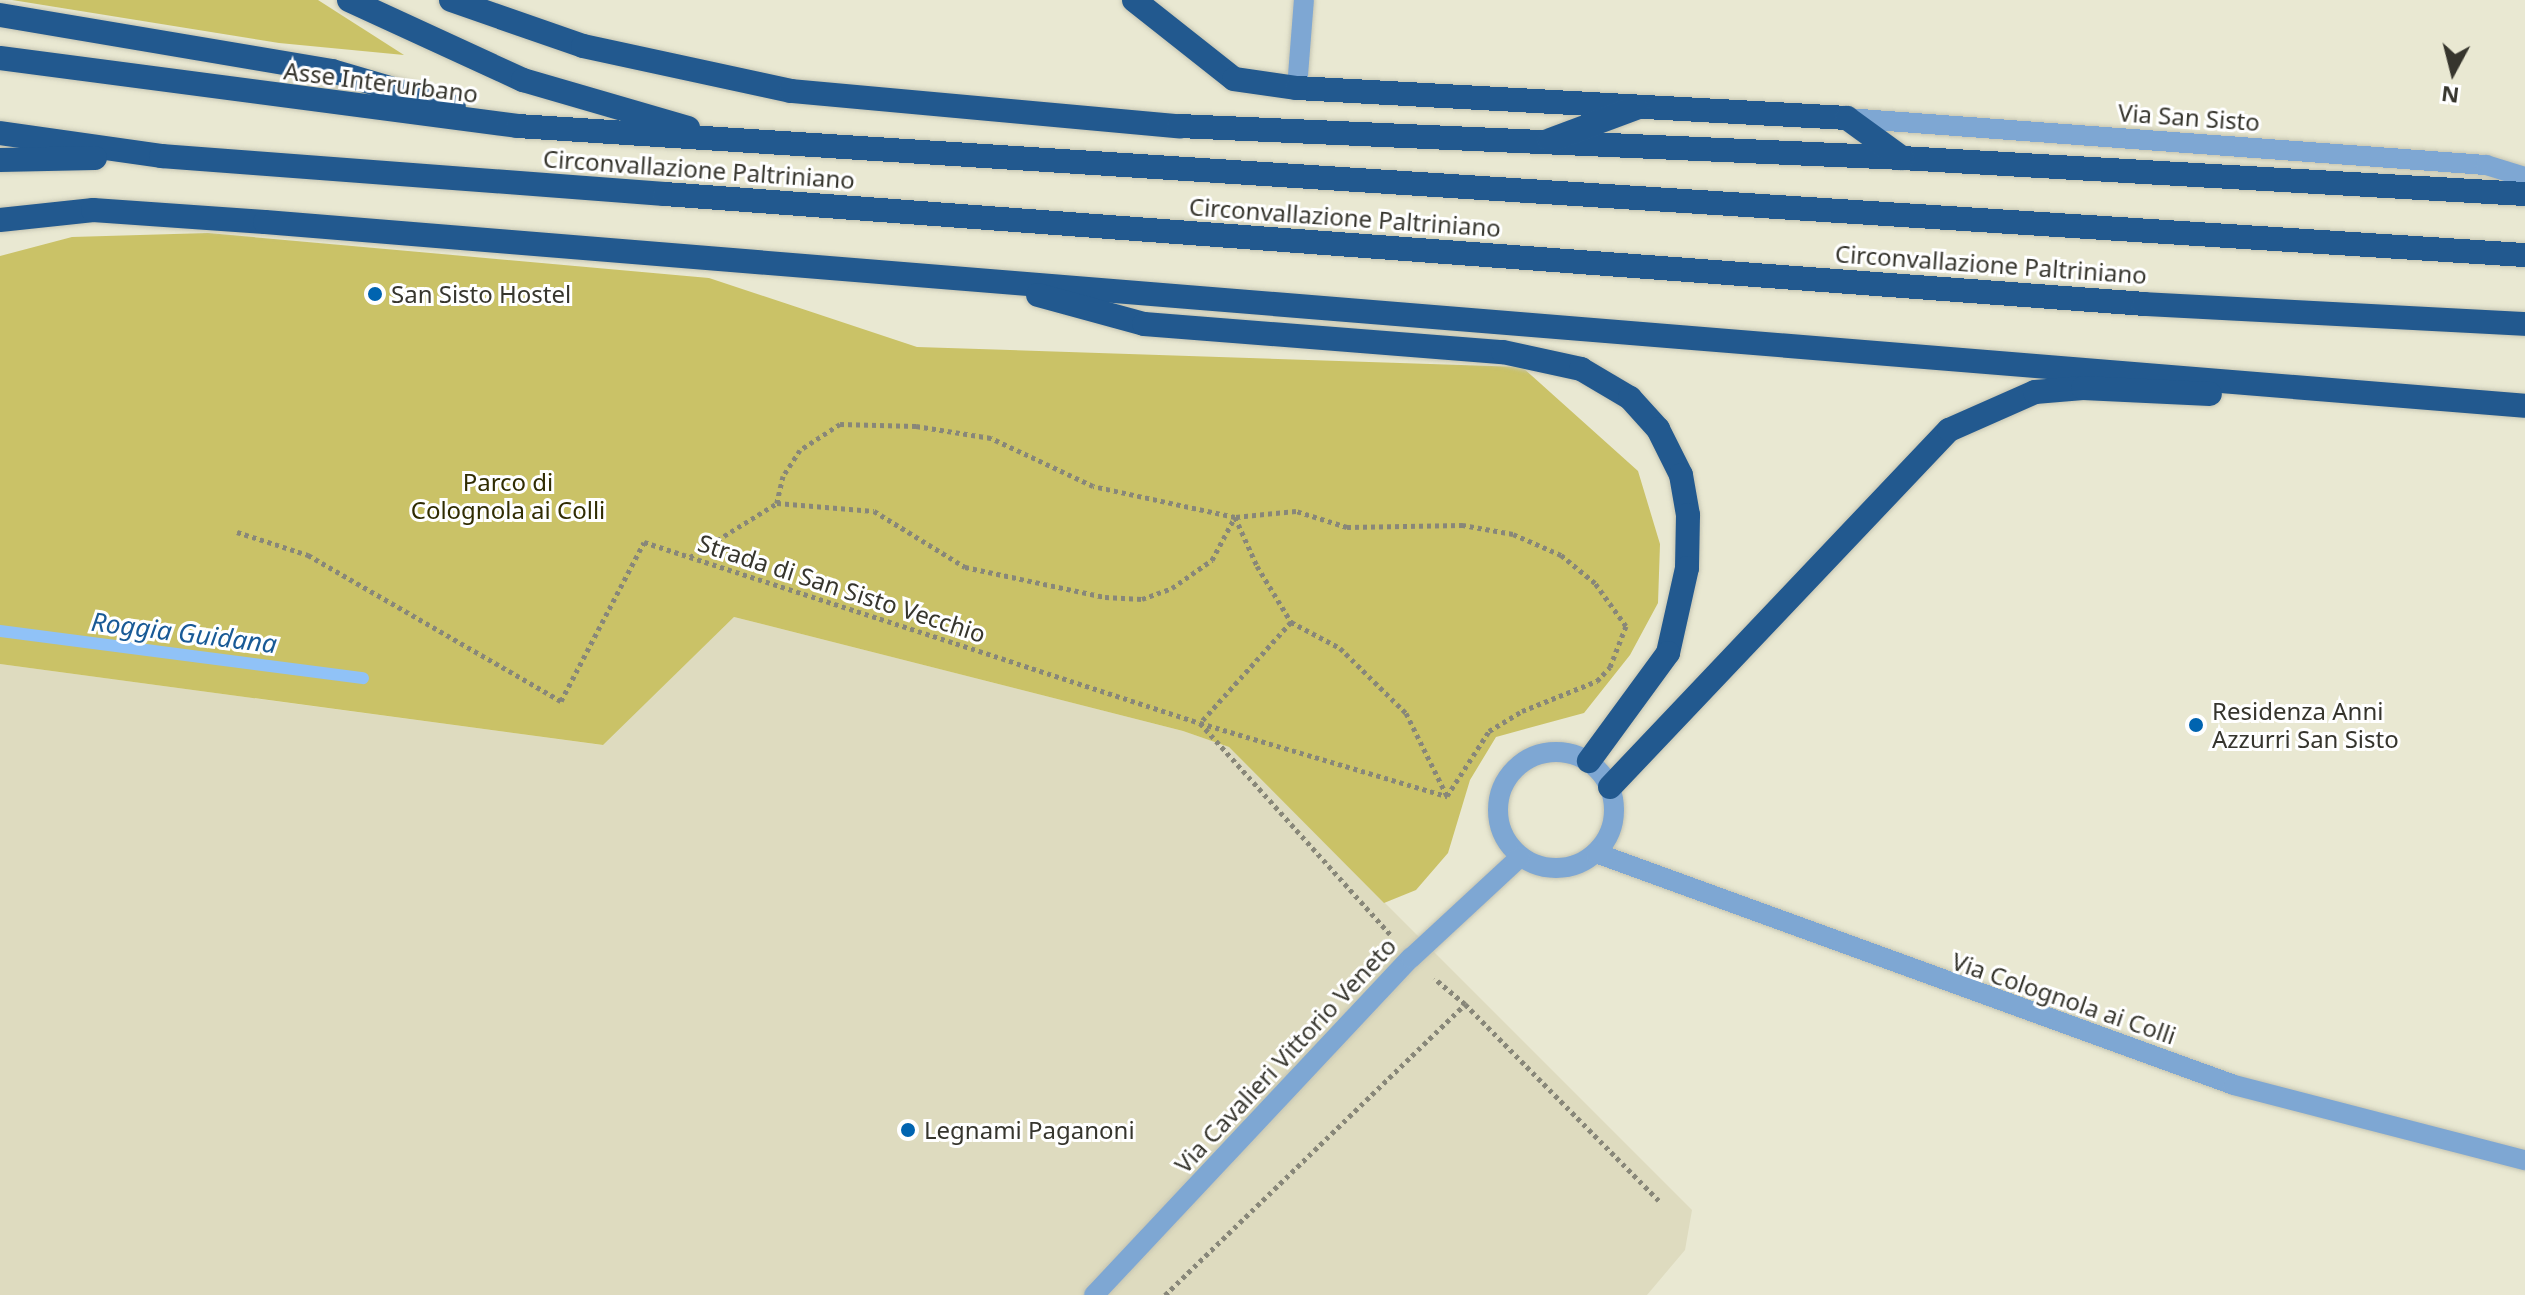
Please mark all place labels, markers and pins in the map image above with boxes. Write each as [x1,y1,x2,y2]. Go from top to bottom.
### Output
place label: San Sisto Hostel [391,280,571,308]
marker: San Sisto Hostel [366,285,384,303]
place label: Residenza Anni Azzurri San Sisto [2212,697,2399,753]
marker: Residenza Anni Azzurri San Sisto [2187,716,2205,734]
place label: Legnami Paganoni [924,1116,1135,1144]
marker: Legnami Paganoni [899,1121,917,1139]

